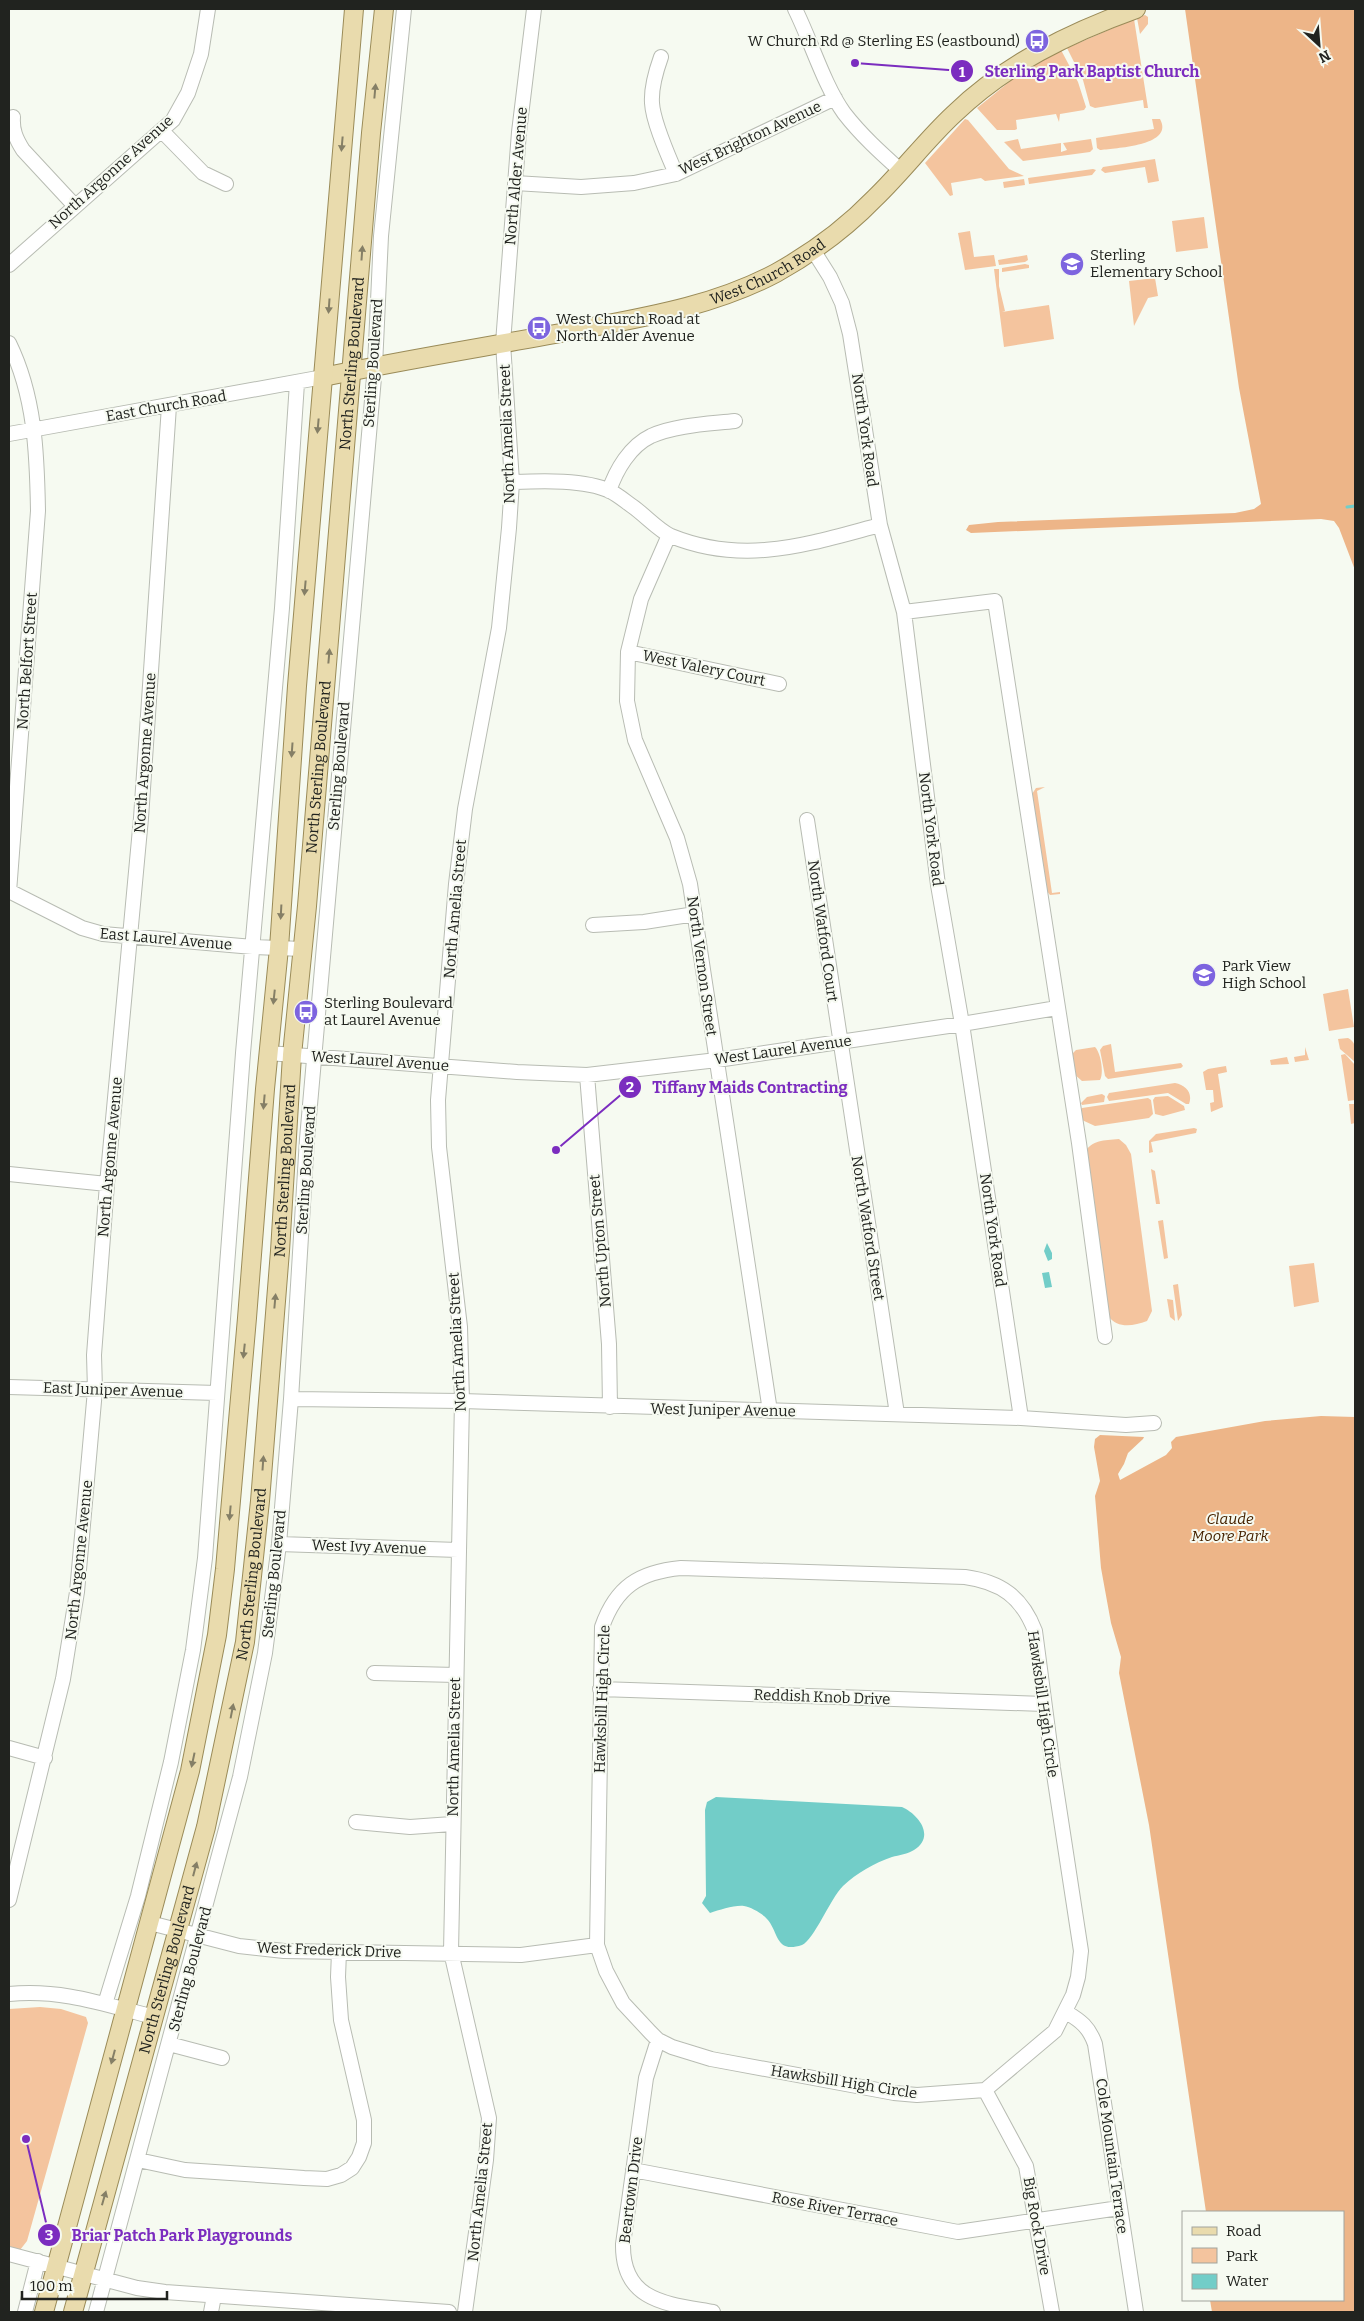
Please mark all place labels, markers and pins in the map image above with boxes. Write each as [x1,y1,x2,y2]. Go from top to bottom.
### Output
bus stop icon: W Church Rd @ Sterling ES (eastbound) [1024,28,1050,54]
place label: W Church Rd @ Sterling ES (eastbound) [748,32,1020,50]
callout: Sterling Park Baptist Church [950,56,1210,87]
place label: Sterling Elementary School [1090,246,1222,281]
school or university icon: Sterling Elementary School [1059,251,1085,277]
place label: West Church Road at North Alder Avenue [556,310,700,345]
bus stop icon: West Church Road at North Alder Avenue [526,315,552,341]
place label: Park View High School [1222,957,1306,992]
school or university icon: Park View High School [1191,962,1217,988]
place label: Sterling Boulevard at Laurel Avenue [324,994,453,1029]
bus stop icon: Sterling Boulevard at Laurel Avenue [293,999,319,1025]
callout: Tiffany Maids Contracting [618,1072,858,1103]
callout: Briar Patch Park Playgrounds [37,2219,303,2250]

